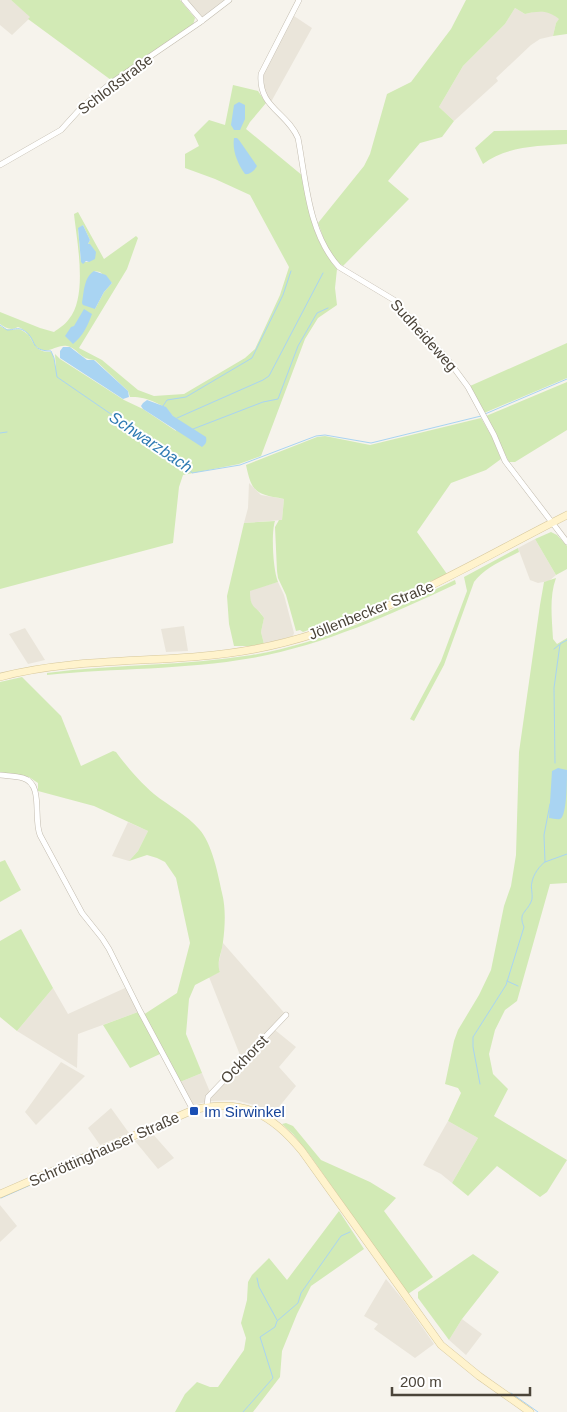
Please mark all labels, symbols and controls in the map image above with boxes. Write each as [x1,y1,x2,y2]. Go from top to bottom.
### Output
street label: Schloßstraße [74,50,156,118]
street label: Sudheideweg [387,296,461,374]
water label: Schwarzbach [106,408,196,476]
street label: Jöllenbecker Straße [306,577,436,643]
street label: Ockhorst [217,1031,272,1086]
place label: Im Sirwinkel [204,1103,285,1120]
marker: Im Sirwinkel [188,1105,200,1117]
street label: Schröttinghauser Straße [26,1108,182,1190]
scale bar [392,1364,530,1396]
text: 200 m [400,1373,442,1390]

